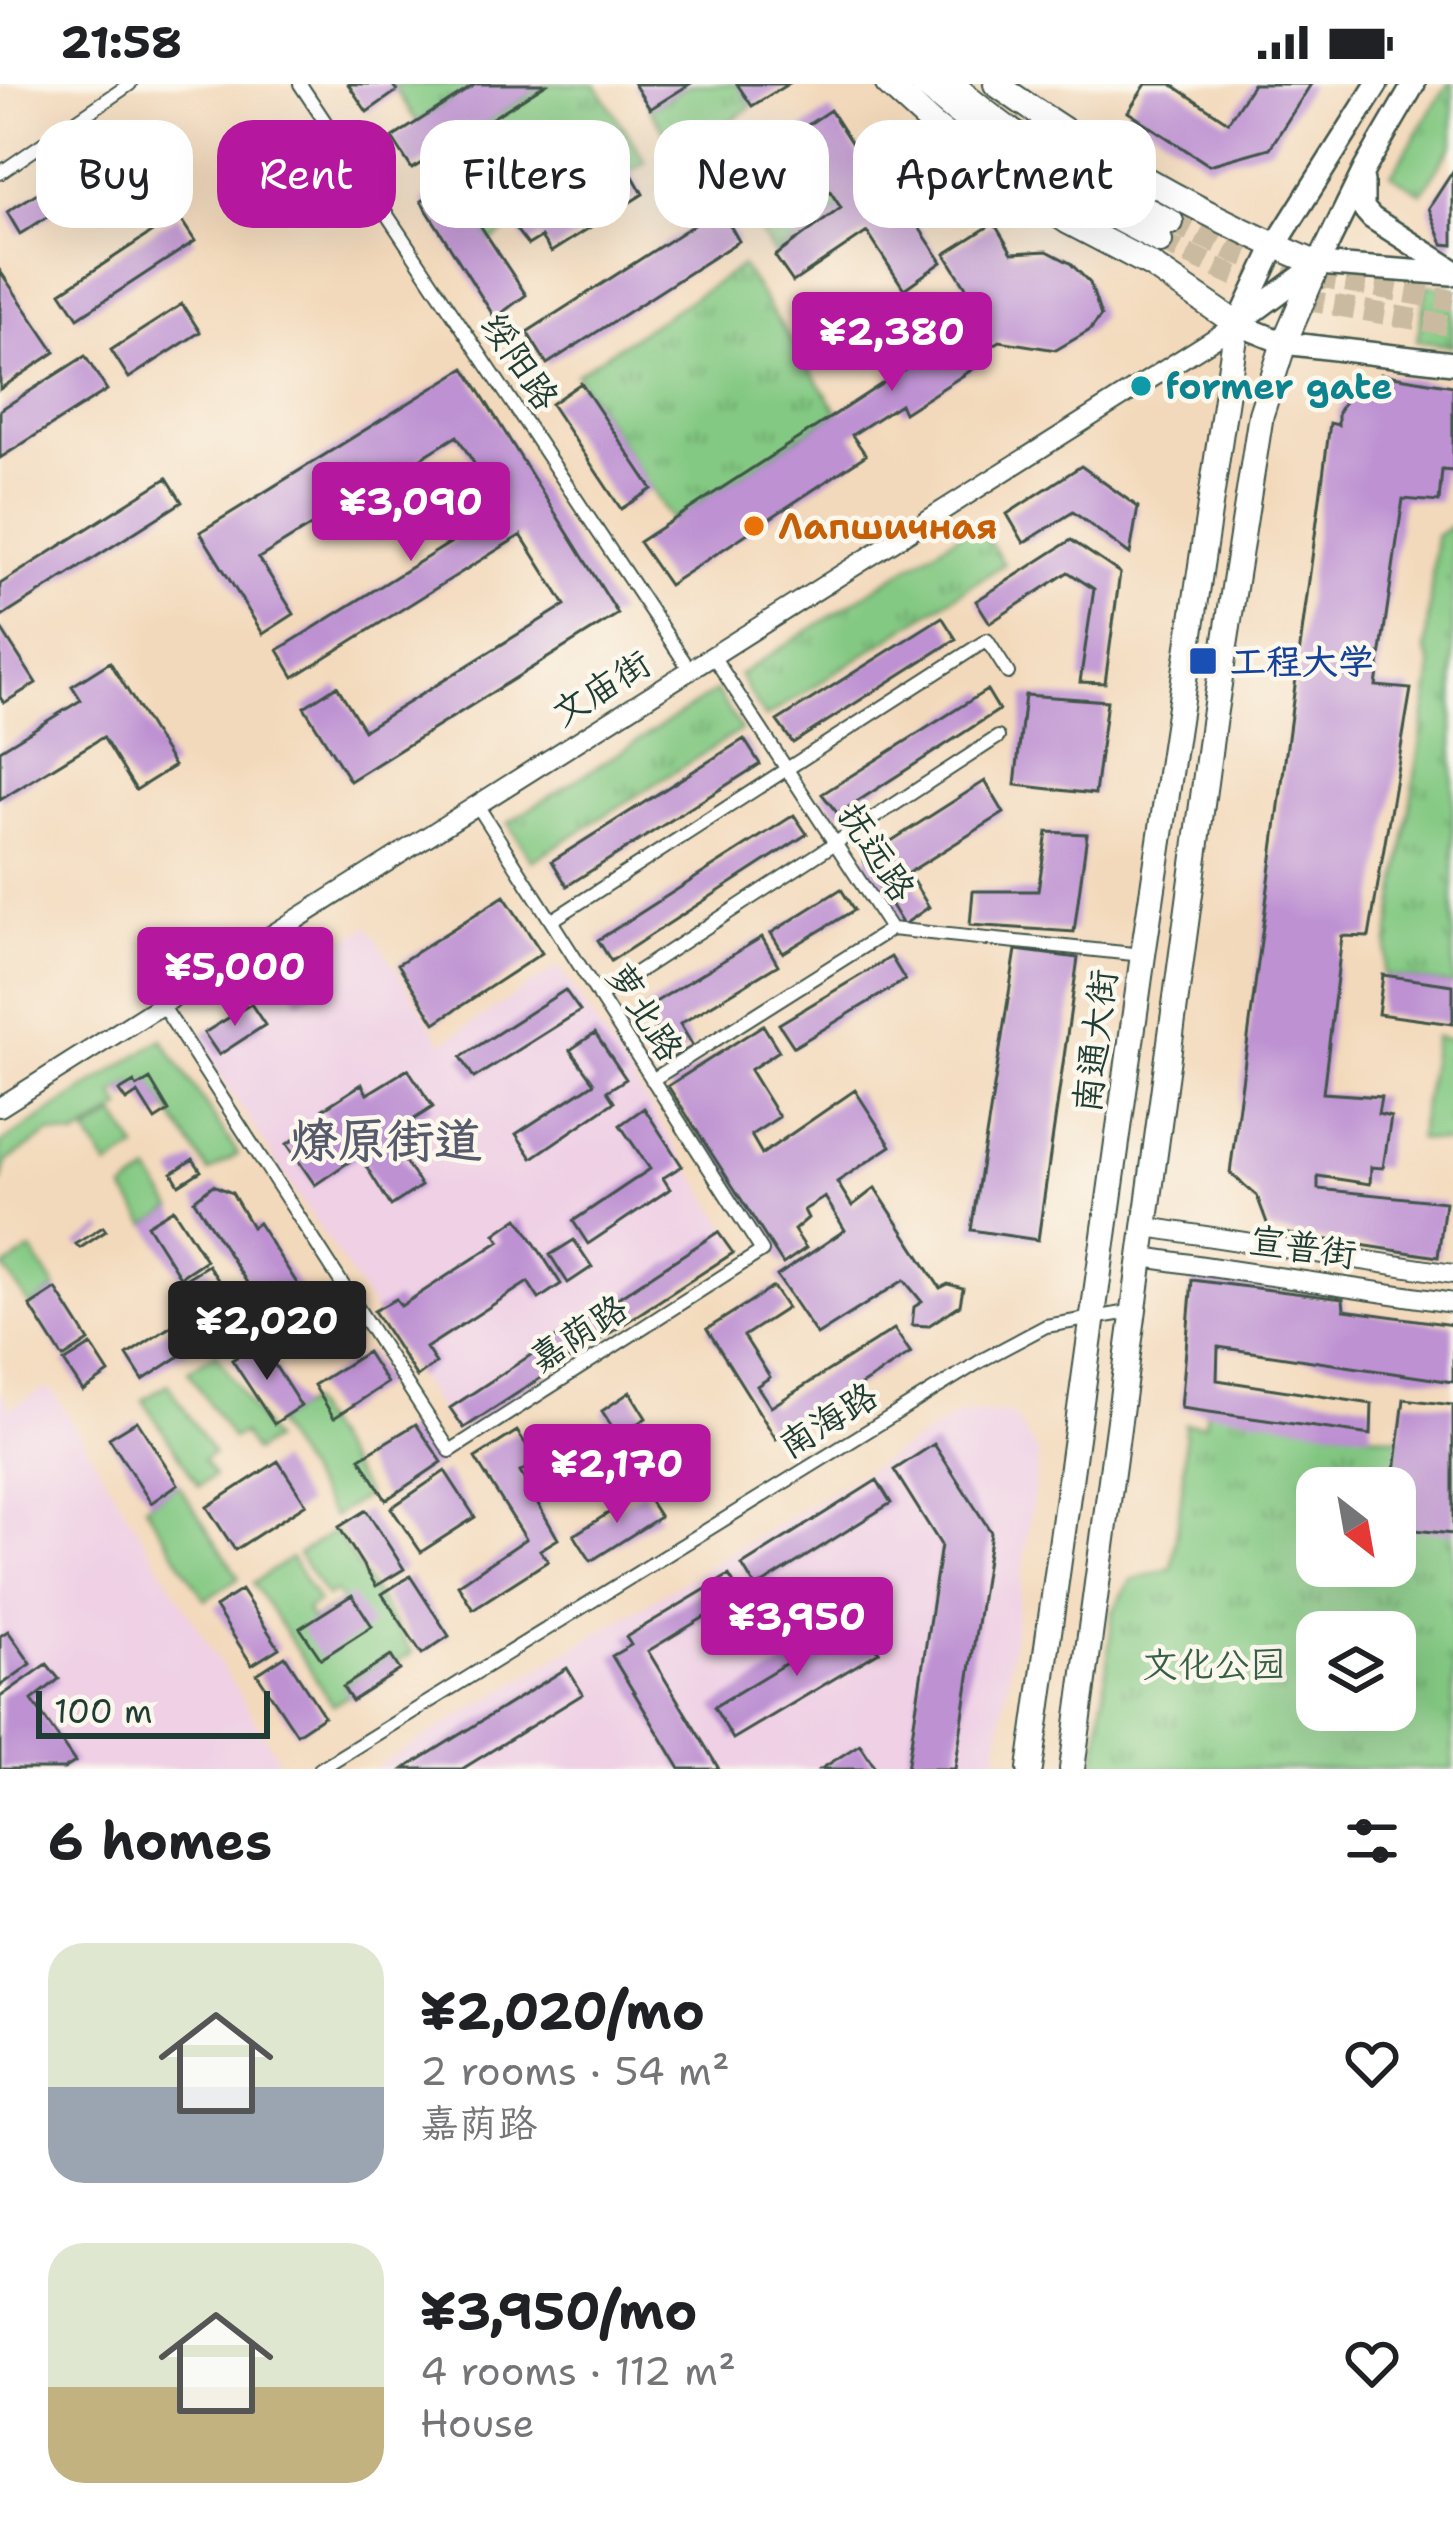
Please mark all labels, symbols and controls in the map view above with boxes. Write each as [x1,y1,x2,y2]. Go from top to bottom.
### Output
text: 21:58 [60,12,182,72]
chip: Buy [36,120,193,228]
chip: Rent [217,120,396,228]
chip: Filters [420,120,630,228]
chip: New [654,120,829,228]
chip: Apartment [853,120,1156,228]
pin: ¥2,380 [794,292,990,394]
street label: 绥阳路 [469,303,571,419]
text: ¥2,380 [819,305,965,357]
place label: former gate [1165,362,1393,411]
marker: former gate [1128,373,1154,399]
pin: ¥3,090 [313,462,509,564]
text: ¥3,090 [339,475,483,527]
place label: Лапшичная [778,502,997,551]
marker: Лапшичная [741,513,767,539]
place label: 工程大学 [1230,637,1374,686]
street label: 文庙街 [542,639,660,737]
marker: 工程大学 [1187,645,1219,677]
street label: 抚远路 [827,793,927,911]
pin: ¥5,000 [137,927,333,1029]
text: ¥5,000 [164,940,306,992]
street label: 萝北路 [595,953,695,1071]
street label: 南通大街 [1062,967,1128,1115]
district label: 燎原街道 [290,1108,482,1172]
street label: 宣普街 [1246,1215,1360,1279]
pin: ¥2,020 [169,1281,365,1383]
street label: 嘉荫路 [519,1283,637,1383]
text: ¥2,020 [195,1294,339,1346]
street label: 南海路 [769,1371,887,1469]
pin: ¥2,170 [519,1424,715,1526]
text: ¥2,170 [551,1437,683,1489]
north arrow [1296,1467,1416,1587]
map controls [1296,1467,1416,1731]
pin: ¥3,950 [699,1577,895,1679]
text: ¥3,950 [728,1590,866,1642]
button: layers [1296,1611,1416,1731]
park label: 文化公园 [1142,1640,1286,1689]
scale bar [36,1685,270,1738]
text: 100 m [54,1689,153,1734]
text: 6 homes [48,1807,272,1875]
icon: filters [1339,1808,1405,1874]
text: ¥2,020/mo [420,1977,705,2045]
icon: home [144,1991,288,2135]
icon: heart [1339,2030,1405,2096]
text: 2 rooms · 54 m² [420,2045,730,2097]
text: 嘉荫路 [420,2097,537,2149]
text: ¥3,950/mo [420,2277,698,2345]
icon: home [144,2291,288,2435]
icon: heart [1339,2330,1405,2396]
text: 4 rooms · 112 m² [420,2345,736,2397]
text: House [420,2397,535,2449]

